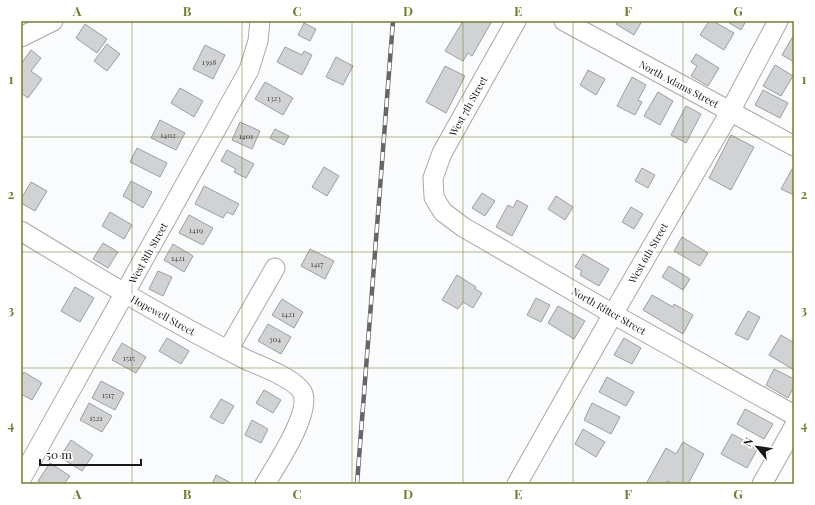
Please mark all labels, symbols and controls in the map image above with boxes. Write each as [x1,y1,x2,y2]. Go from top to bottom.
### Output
text: A [72,2,82,19]
text: B [183,2,192,19]
text: C [292,2,302,19]
text: D [403,2,413,19]
text: E [514,2,522,19]
text: F [624,2,632,19]
text: G [733,2,743,19]
house number: 1398 [202,56,216,67]
street label: North Adams Street [637,57,722,111]
text: 1 [9,70,14,87]
text: 1 [802,70,807,87]
street label: West 7th Street [445,73,490,139]
house number: 1323 [267,92,281,103]
house number: 1402 [160,129,176,140]
house number: 1401 [239,130,253,141]
text: 2 [8,185,15,202]
text: 2 [801,185,808,202]
street label: West 8th Street [125,220,171,287]
street label: West 6th Street [625,220,671,287]
house number: 1419 [189,224,203,235]
house number: 1421 [171,252,185,263]
house number: 1417 [310,258,324,269]
street label: North Ritter Street [569,284,649,338]
street label: Hopewell Street [128,292,198,339]
text: 3 [8,301,14,318]
text: 3 [801,301,807,318]
house number: 1421 [281,308,295,319]
house number: 304 [269,333,281,344]
house number: 1515 [123,352,135,363]
house number: 1517 [102,389,115,400]
house number: 1521 [90,412,103,423]
text: 4 [8,416,15,433]
text: 4 [801,416,808,433]
north arrow [737,427,777,467]
text: N [739,435,756,449]
scale bar [40,441,141,467]
text: 50 m [46,446,72,462]
text: A [72,485,82,502]
text: B [183,485,192,502]
text: C [292,485,302,502]
text: D [403,485,413,502]
text: E [514,485,522,502]
text: F [624,485,632,502]
text: G [733,485,743,502]

